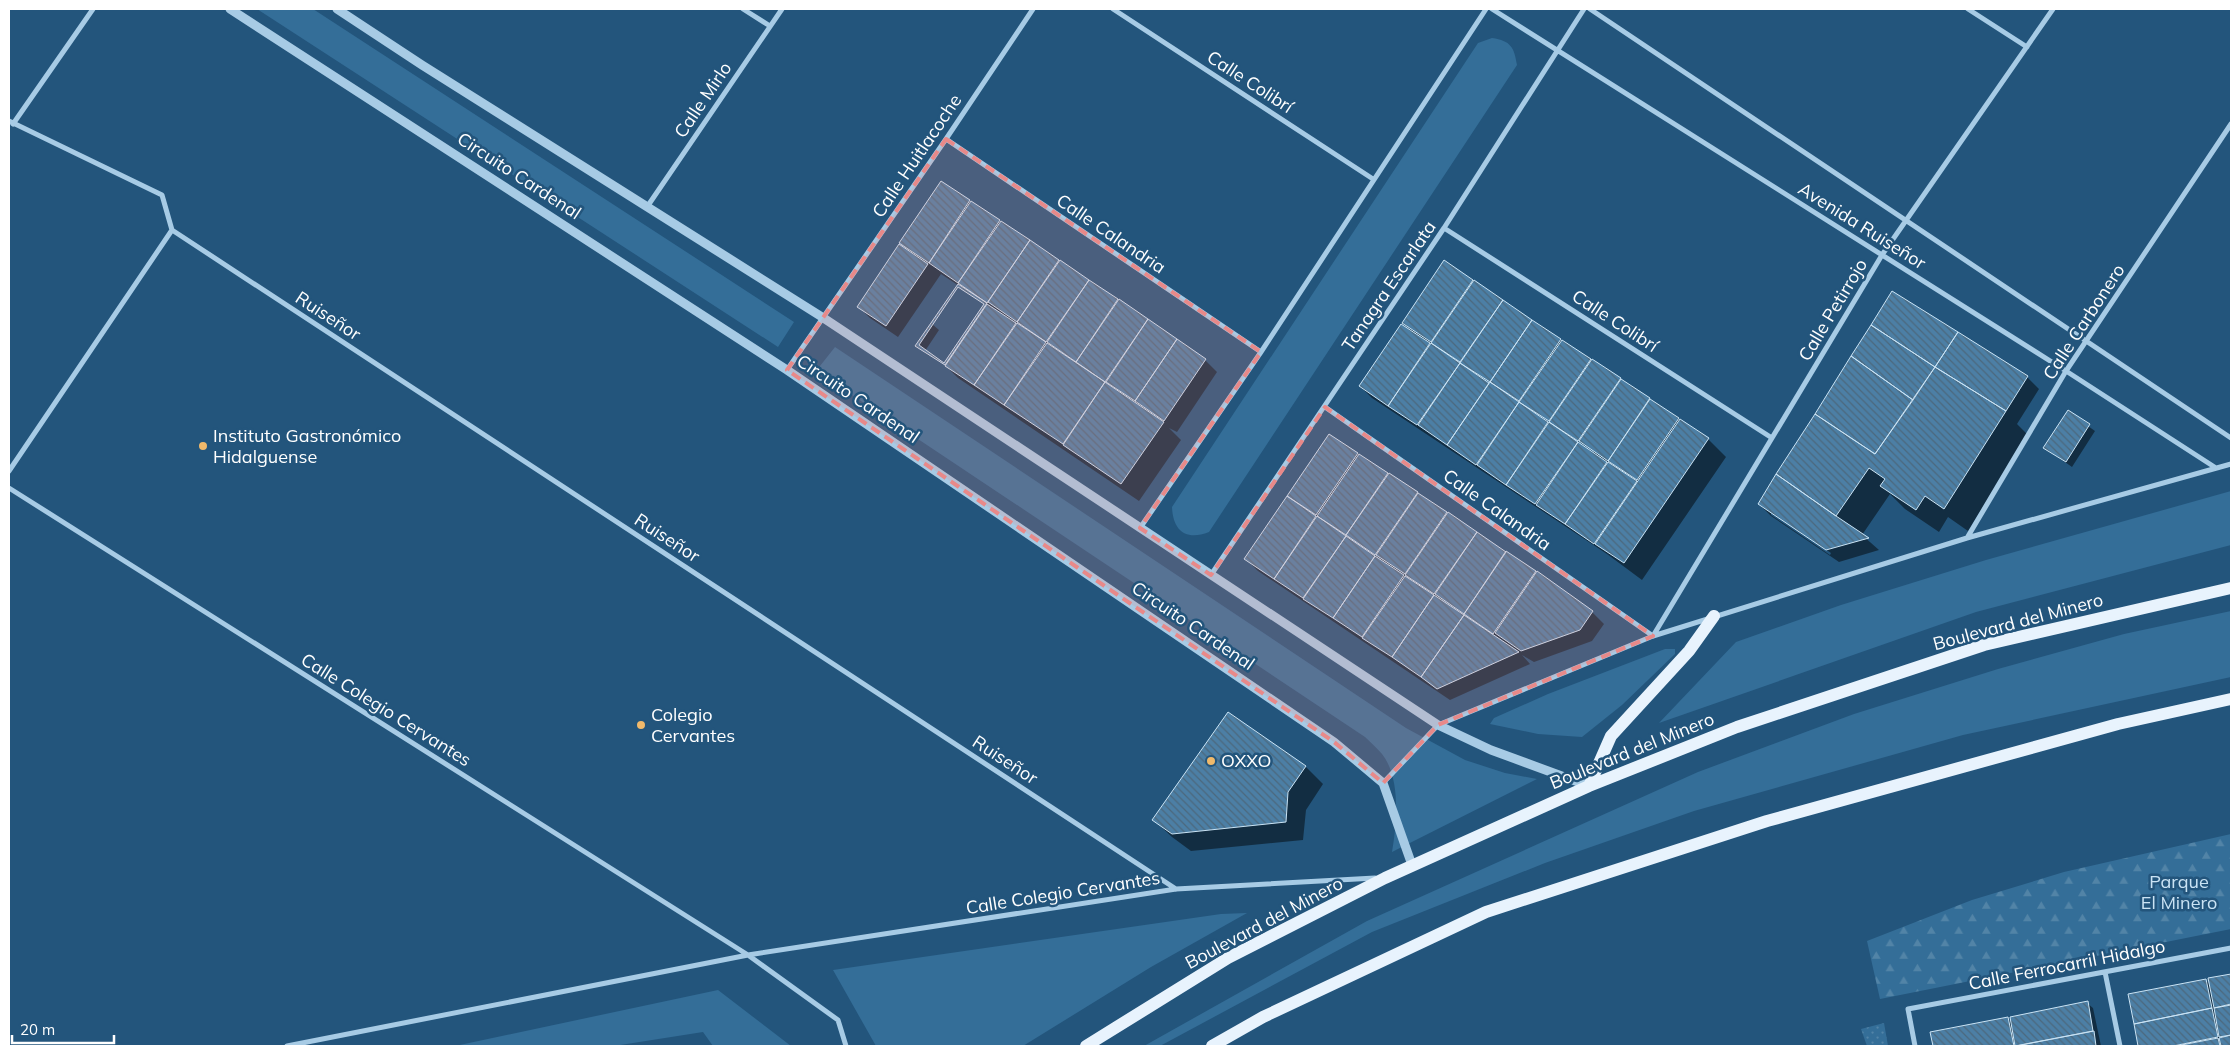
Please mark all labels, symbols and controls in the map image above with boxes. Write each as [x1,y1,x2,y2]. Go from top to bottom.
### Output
street label: Calle Colibrí [1203,45,1299,119]
street label: Calle Mirlo [669,57,736,142]
street label: Calle Huitlacoche [867,90,966,222]
street label: Circuito Cardenal [453,127,586,224]
street label: Avenida Ruiseñor [1794,177,1931,274]
street label: Calle Calandria [1052,189,1170,279]
street label: Tanagra Escarlata [1337,216,1441,355]
street label: Calle Petirrojo [1793,254,1872,365]
street label: Calle Carbonero [2038,260,2130,384]
street label: Calle Colibrí [1568,284,1664,358]
street label: Ruiseñor [291,286,366,345]
street label: Circuito Cardenal [792,349,924,448]
place label: Instituto Gastronómico Hidalguense [213,424,401,468]
marker: Instituto Gastronómico Hidalguense [197,440,209,452]
street label: Calle Calandria [1439,464,1556,555]
street label: Ruiseñor [630,508,705,567]
street label: Circuito Cardenal [1127,576,1259,675]
street label: Boulevard del Minero [1930,588,2106,655]
street label: Calle Colegio Cervantes [297,648,476,771]
place label: Colegio Cervantes [651,703,735,747]
street label: Boulevard del Minero [1546,707,1717,794]
marker: Colegio Cervantes [635,719,647,731]
street label: Ruiseñor [968,730,1043,789]
place label: OXXO [1221,749,1271,772]
marker: OXXO [1205,755,1217,767]
street label: Calle Colegio Cervantes [964,866,1162,919]
park label: Parque El Minero [2141,870,2217,914]
street label: Boulevard del Minero [1181,871,1347,974]
street label: Calle Ferrocarril Hidalgo [1967,934,2167,995]
scale bar [12,1012,115,1044]
text: 20 m [20,1020,55,1039]

